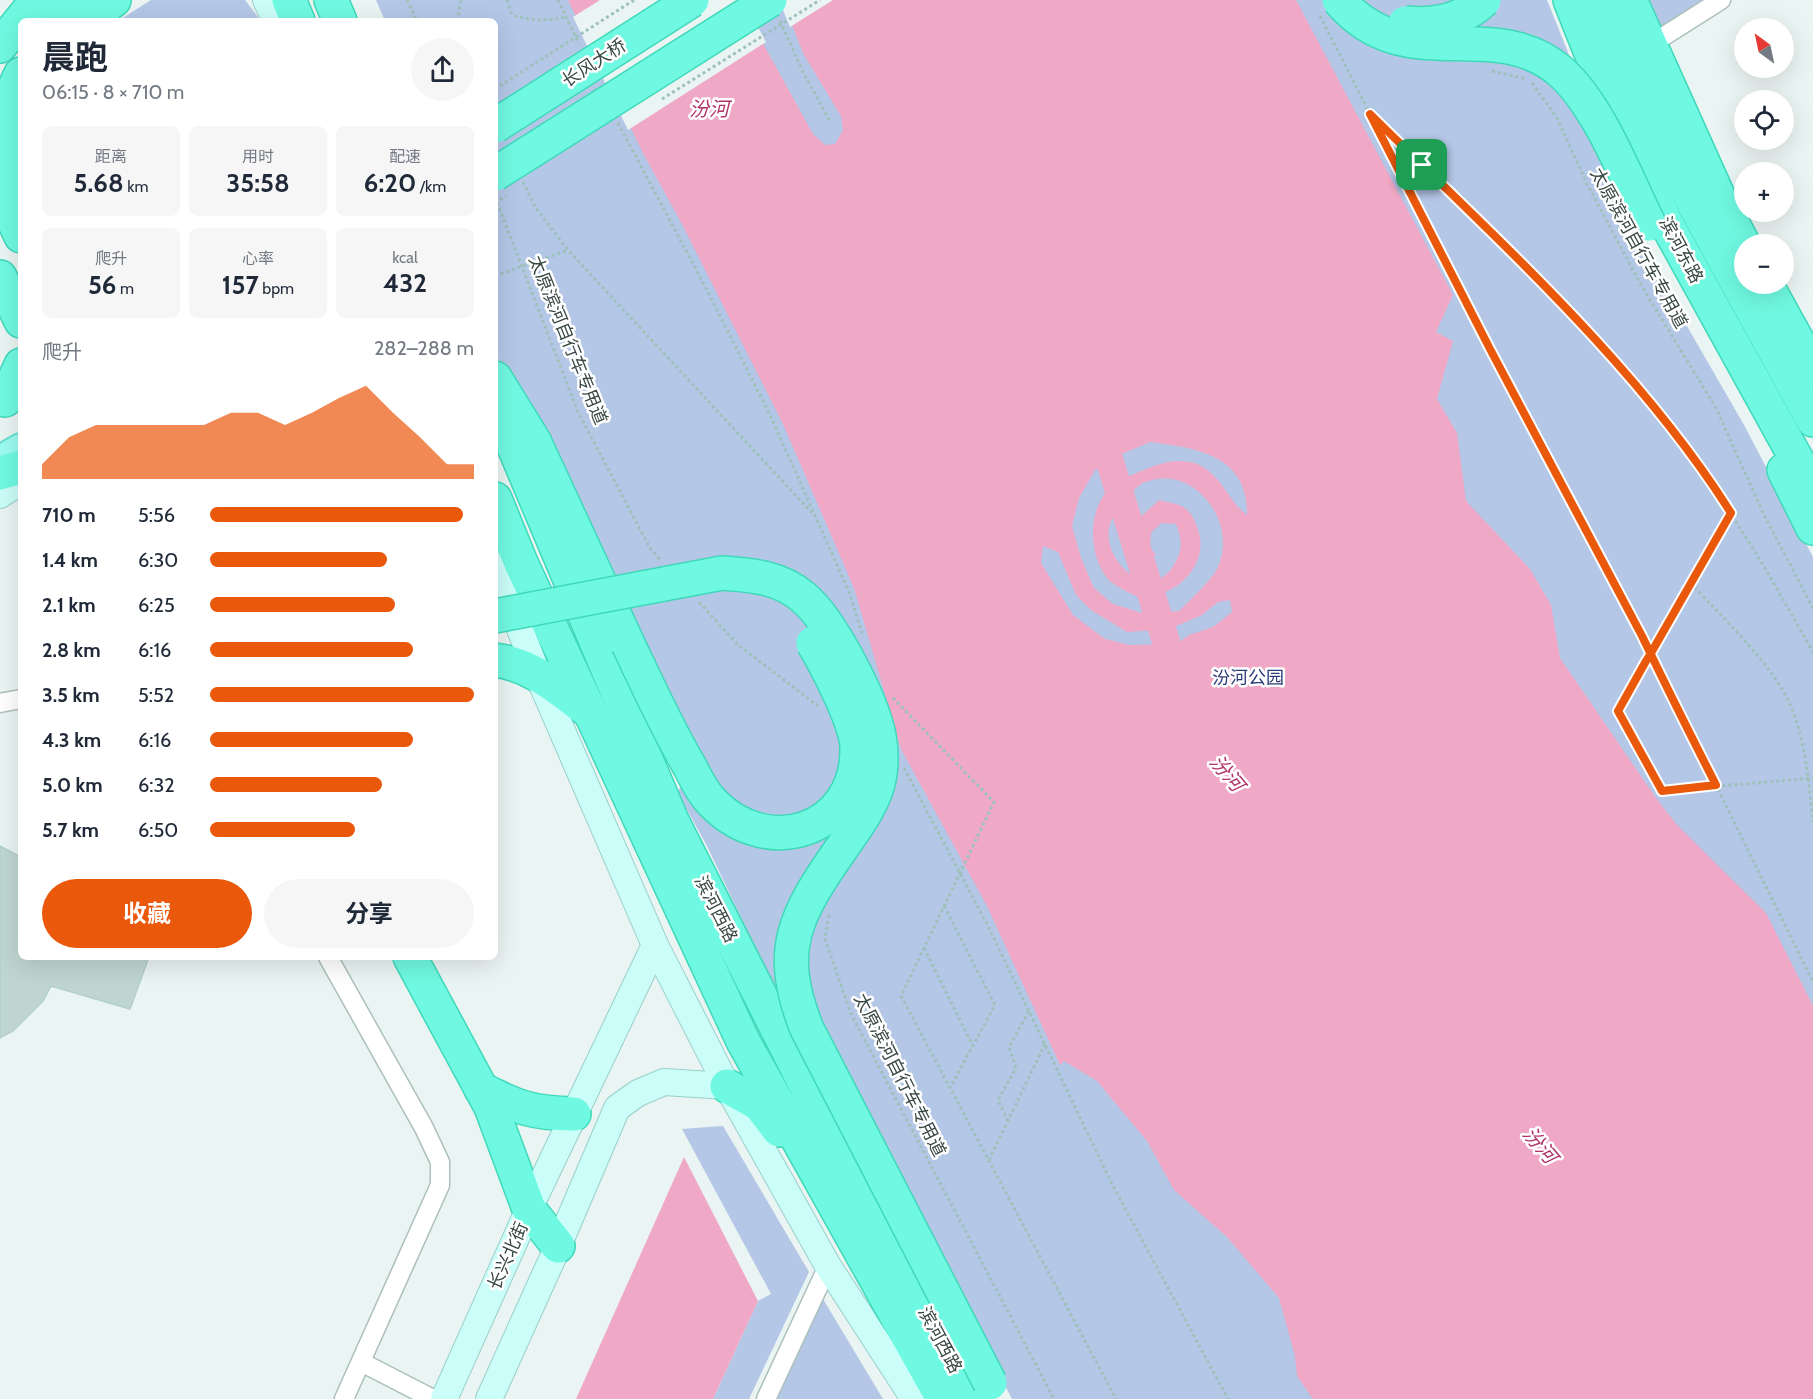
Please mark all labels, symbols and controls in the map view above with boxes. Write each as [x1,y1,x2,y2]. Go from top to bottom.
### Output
north arrow [1734,18,1794,78]
map controls [1734,18,1794,294]
street label: 长风大桥 [558,34,630,92]
text: 晨跑 [42,37,108,77]
button: share [411,38,474,101]
text: 06:15 · 8 × 710 m [42,80,184,104]
button: locate [1734,90,1794,150]
water label: 汾河 [689,97,733,121]
pin [1396,139,1447,190]
text: 距离 [95,147,127,166]
text: 用时 [242,147,274,166]
text: 配速 [389,147,421,166]
icon: arrive [1405,148,1438,181]
button: + [1734,162,1794,222]
street label: 太原滨河自行车专用道 [1586,164,1692,332]
text: 5.68 [74,167,124,199]
text: 35:58 [226,167,290,199]
text: 6:20 [364,167,416,199]
text: km [124,177,148,196]
text: /km [416,177,446,196]
street label: 滨河东路 [1654,213,1708,287]
button: − [1734,234,1794,294]
text: kcal [392,248,418,267]
text: 爬升 [95,249,127,268]
text: 心率 [242,249,274,268]
street label: 太原滨河自行车专用道 [524,252,612,428]
text: 432 [383,267,427,299]
text: 56 [88,269,116,301]
text: 157 [222,269,259,301]
text: m [116,279,134,298]
text: bpm [259,279,294,298]
text: 282–288 m [374,336,474,360]
text: 爬升 [42,340,82,364]
text: 710 m [42,503,96,527]
text: 5:56 [138,503,175,527]
text: 1.4 km [42,548,98,572]
text: 6:30 [138,548,178,572]
text: 2.1 km [42,593,96,617]
text: 6:25 [138,593,175,617]
text: 2.8 km [42,638,101,662]
text: 6:16 [138,638,171,662]
park label: 汾河公园 [1212,667,1284,689]
text: 3.5 km [42,683,100,707]
text: 5:52 [138,683,174,707]
text: 4.3 km [42,728,101,752]
text: 6:16 [138,728,171,752]
water label: 汾河 [1205,750,1252,799]
text: 5.0 km [42,773,103,797]
text: 6:32 [138,773,175,797]
text: 5.7 km [42,818,99,842]
text: 6:50 [138,818,178,842]
street label: 滨河西路 [690,872,742,946]
button: 收藏 [42,879,252,948]
button: 分享 [264,879,474,948]
street label: 太原滨河自行车专用道 [849,990,951,1160]
water label: 汾河 [1518,1122,1565,1171]
street label: 长兴北街 [483,1219,533,1293]
street label: 滨河西路 [913,1303,967,1377]

